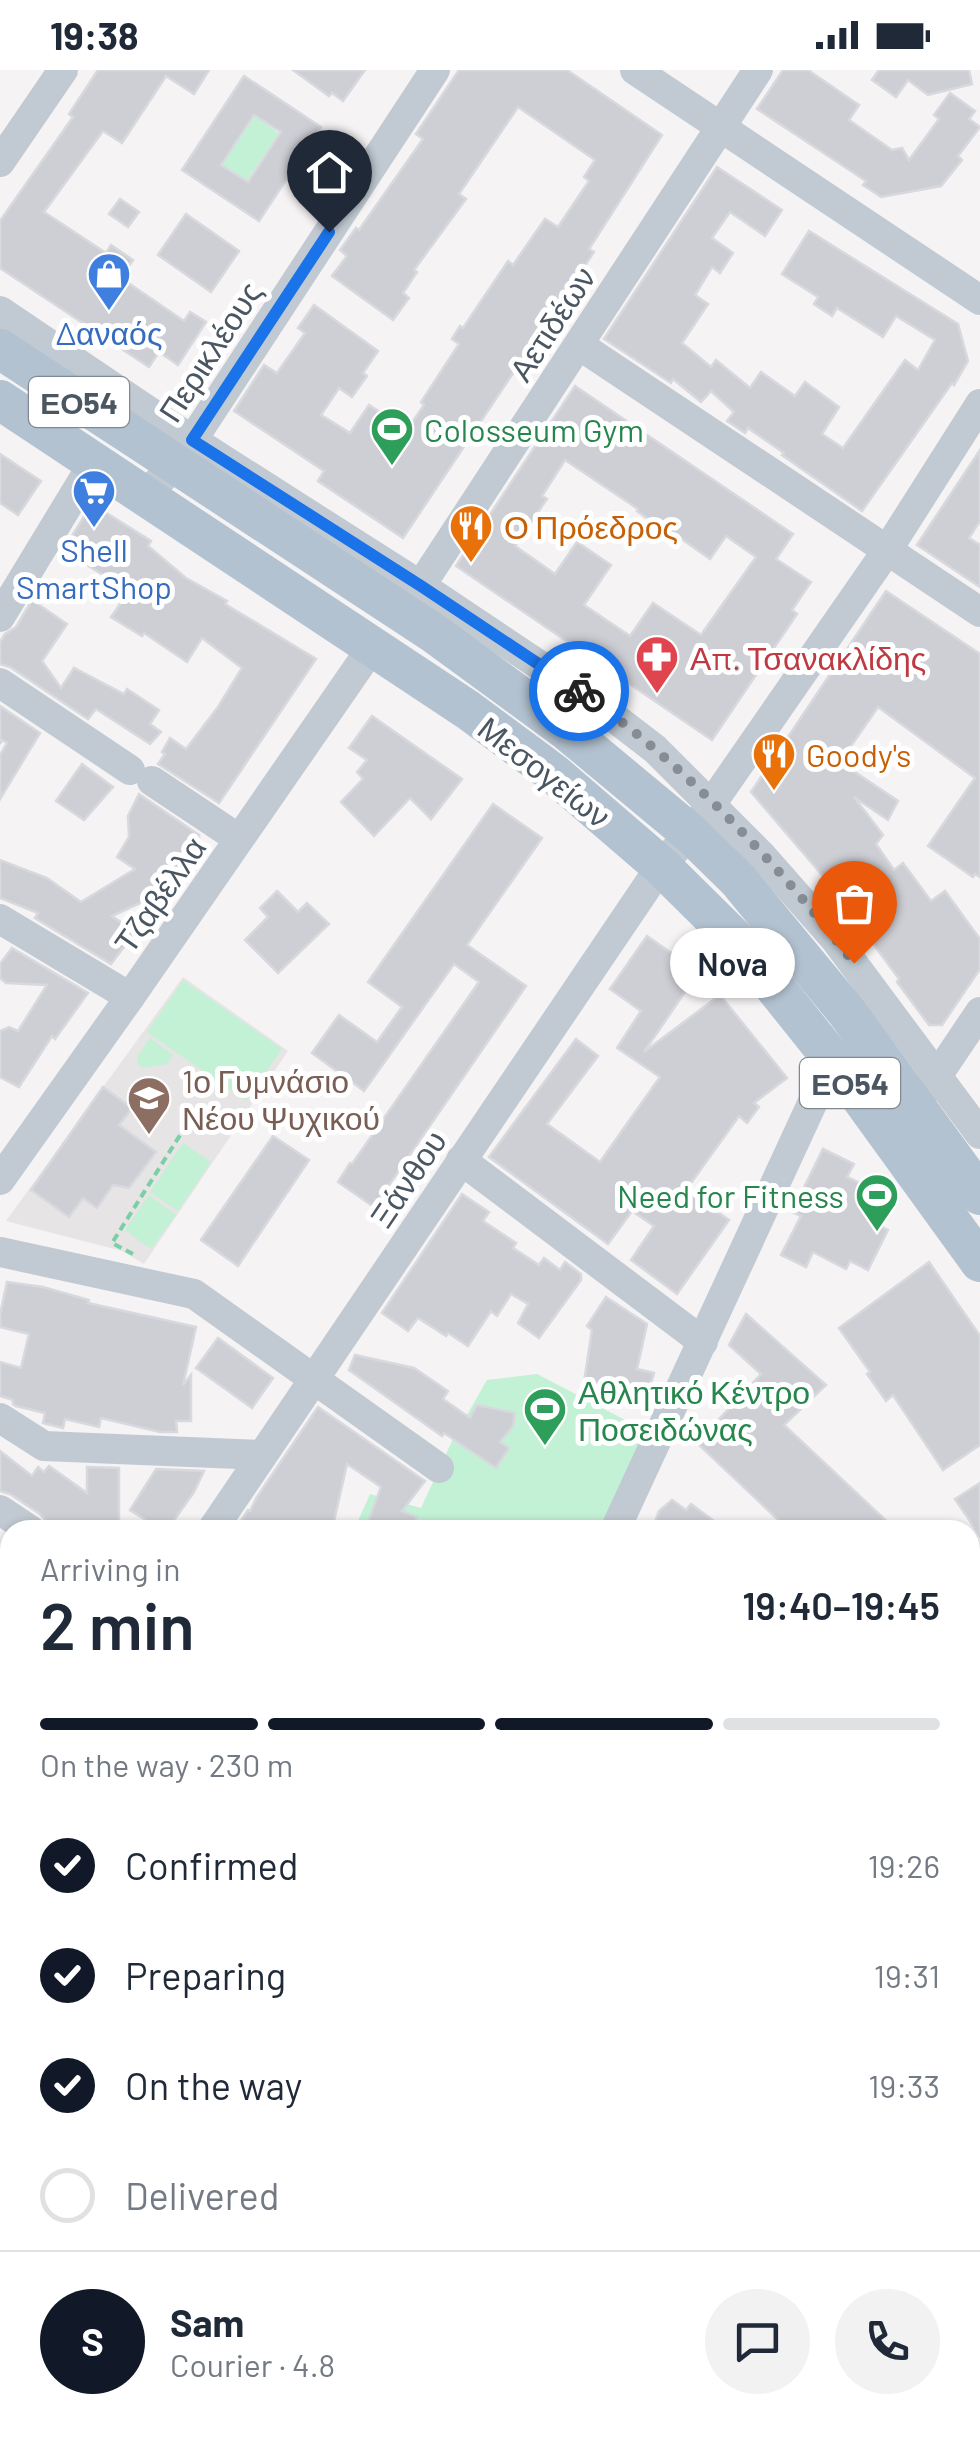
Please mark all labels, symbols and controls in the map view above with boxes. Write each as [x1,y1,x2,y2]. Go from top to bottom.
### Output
text: 19:38 [50,12,139,58]
pin [287,130,372,233]
icon: home [302,145,357,200]
shop icon: Δαναός [86,251,132,312]
street label: Αετιδέων [500,259,602,387]
street label: Περικλέους [150,274,269,429]
place label: Δαναός [56,313,162,351]
road number: ΕΟ54 [29,377,129,427]
sports icon: Colosseum Gym [369,406,415,467]
place label: Colosseum Gym [424,410,644,448]
supermarket icon: Shell SmartShop [71,468,117,529]
restaurant icon: Ο Πρόεδρος [448,503,494,564]
place label: Ο Πρόεδρος [504,507,678,546]
place label: Shell SmartShop [16,530,172,605]
pharmacy icon: Απ. Τσανακλίδης [634,634,680,695]
place label: Απ. Τσανακλίδης [690,638,926,677]
courier [529,641,629,741]
icon: bike [552,664,607,719]
street label: Μεσογείων [471,708,618,835]
restaurant icon: Goody's [751,731,797,792]
place label: Goody's [806,735,911,773]
street label: Τζαβέλλα [105,829,213,960]
pin [812,861,897,964]
icon: bag [827,876,882,931]
callout: Nova [669,928,794,998]
text: Nova [697,944,768,982]
road number: ΕΟ54 [800,1058,900,1108]
place label: 1ο Γυμνάσιο Νέου Ψυχικού [182,1061,380,1137]
school or university icon: 1ο Γυμνάσιο Νέου Ψυχικού [126,1075,172,1136]
street label: Ξάνθου [361,1122,453,1234]
sports icon: Need for Fitness [854,1172,900,1233]
place label: Need for Fitness [617,1176,844,1214]
place label: Αθλητικό Κέντρο Ποσειδώνας [578,1372,810,1447]
sports icon: Αθλητικό Κέντρο Ποσειδώνας [522,1386,568,1447]
text: Arriving in [40,1549,180,1587]
text: 19:40–19:45 [742,1582,940,1628]
text: 2 min [40,1585,195,1663]
text: On the way · 230 m [40,1745,293,1783]
icon: check [40,1838,95,1893]
text: Confirmed [125,1842,298,1888]
text: 19:26 [868,1846,940,1884]
icon: check [40,1948,95,2003]
text: Preparing [125,1952,286,1998]
text: 19:31 [874,1956,940,1994]
icon: check [40,2058,95,2113]
text: On the way [125,2062,302,2108]
text: 19:33 [868,2066,940,2104]
text: Delivered [125,2172,279,2218]
button: chat [705,2289,810,2394]
button: phone [835,2289,940,2394]
text: Sam [170,2299,244,2345]
text: S [81,2318,104,2364]
text: Courier · 4.8 [170,2345,335,2383]

